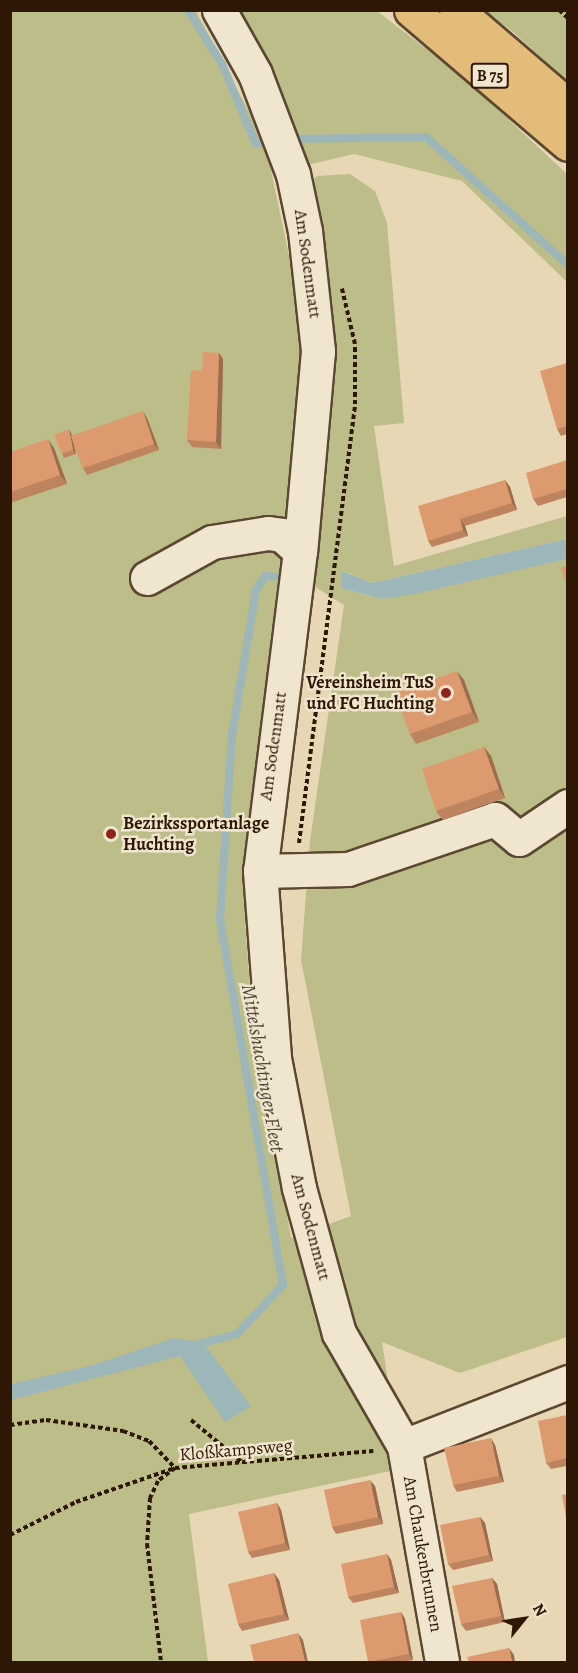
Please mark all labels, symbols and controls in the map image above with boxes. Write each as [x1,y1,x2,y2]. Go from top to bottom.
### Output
road number: B 75 [470,63,510,89]
street label: Am Sodenmatt [290,208,326,320]
place label: Vereinsheim TuS und FC Huchting [306,672,434,714]
marker: Vereinsheim TuS und FC Huchting [439,686,453,700]
street label: Am Sodenmatt [255,690,291,802]
place label: Bezirkssportanlage Huchting [123,813,269,856]
marker: Bezirkssportanlage Huchting [104,827,118,841]
water label: Mittelshuchtinger Fleet [236,982,290,1154]
street label: Am Sodenmatt [286,1171,336,1283]
street label: Kloßkampsweg [179,1434,293,1466]
street label: Am Chaukenbrunnen [399,1475,447,1633]
north arrow [494,1589,554,1649]
text: N [527,1599,552,1621]

